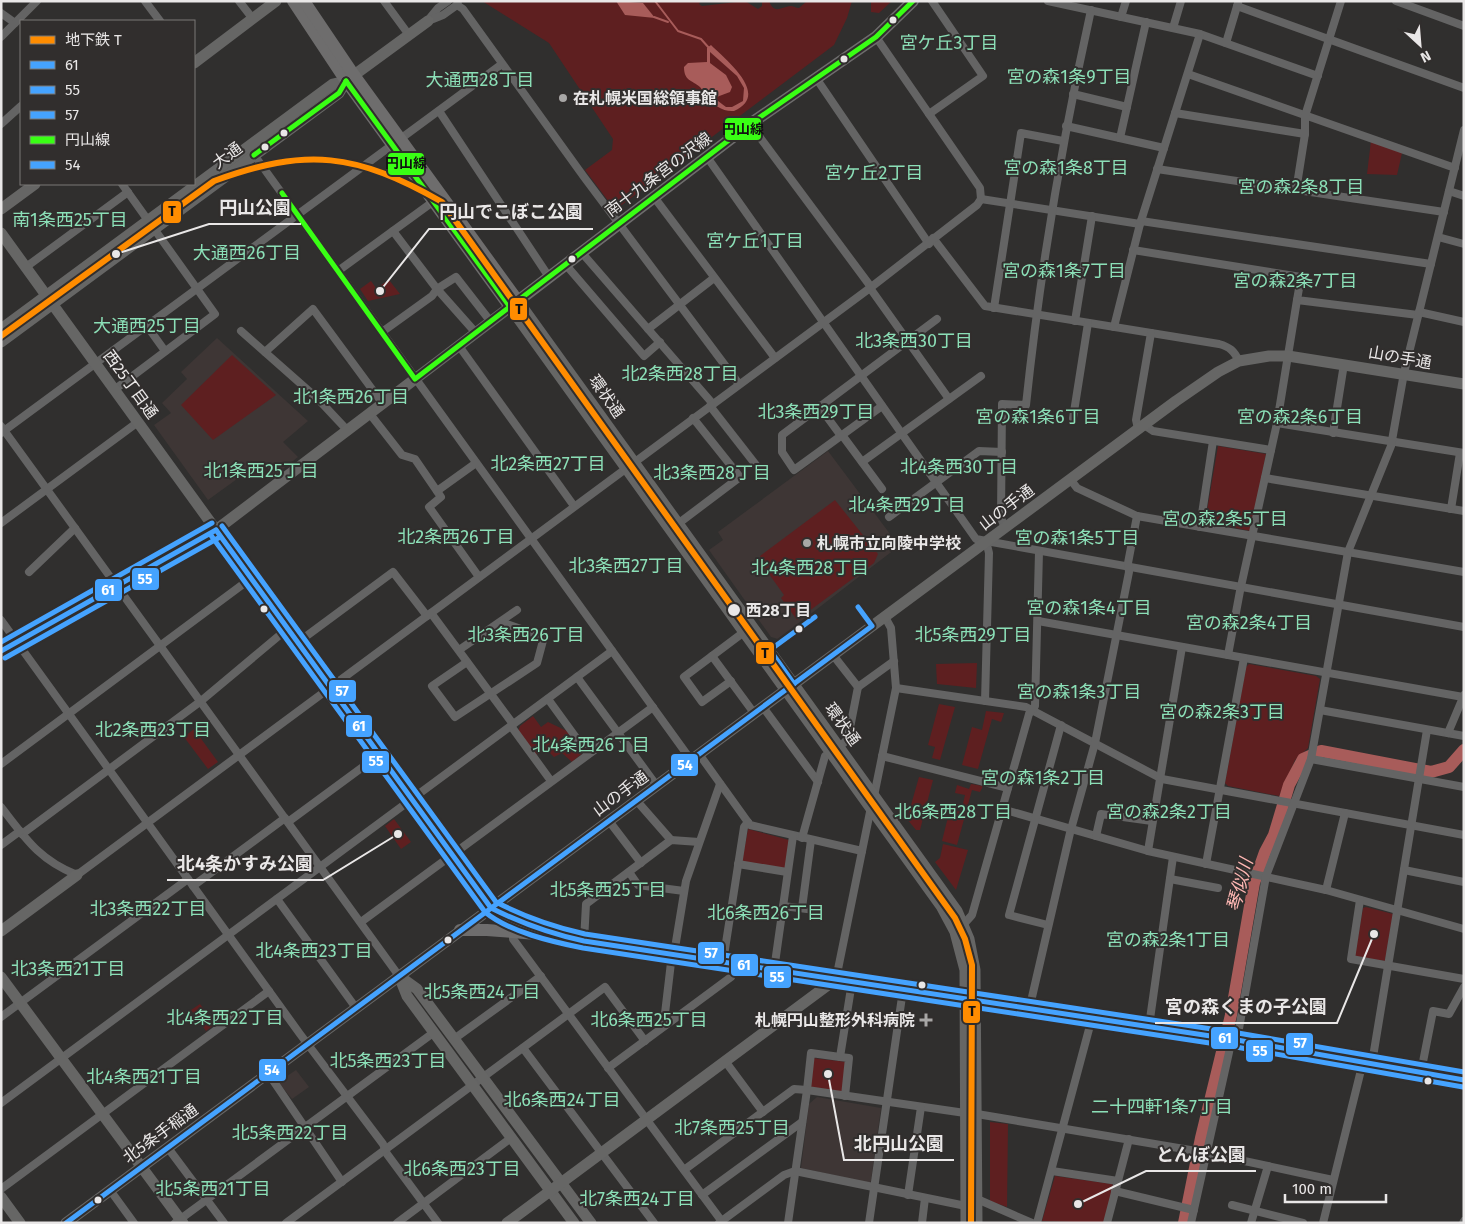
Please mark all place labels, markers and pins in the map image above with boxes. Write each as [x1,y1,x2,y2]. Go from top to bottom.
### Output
unlabelled marker [888,15,898,25]
unlabelled marker [839,54,849,64]
place label: 在札幌米国総領事館 [573,89,717,108]
marker: 在札幌米国総領事館 [557,92,569,104]
unlabelled marker [279,128,289,138]
unlabelled marker [260,142,270,152]
callout: 円山公園 [209,191,301,224]
callout: 円山でこぼこ公園 [429,196,593,229]
unlabelled marker [567,254,577,264]
place label: 札幌市立向陵中学校 [817,534,961,553]
marker: 札幌市立向陵中学校 [801,537,813,549]
place label: 西28丁目 [746,601,812,620]
marker: 西28丁目 [726,602,742,618]
unlabelled marker [259,604,269,614]
unlabelled marker [794,624,804,634]
callout: 北4条かすみ公園 [167,847,323,880]
unlabelled marker [443,935,453,945]
unlabelled marker [917,980,927,990]
callout: 宮の森くまの子公園 [1155,990,1337,1023]
place label: 札幌円山整形外科病院 [755,1011,915,1030]
marker: 札幌円山整形外科病院 [919,1013,933,1027]
unlabelled marker [1423,1076,1433,1086]
callout: 北円山公園 [844,1127,954,1160]
callout: とんぼ公園 [1146,1138,1256,1171]
unlabelled marker [93,1195,103,1205]

